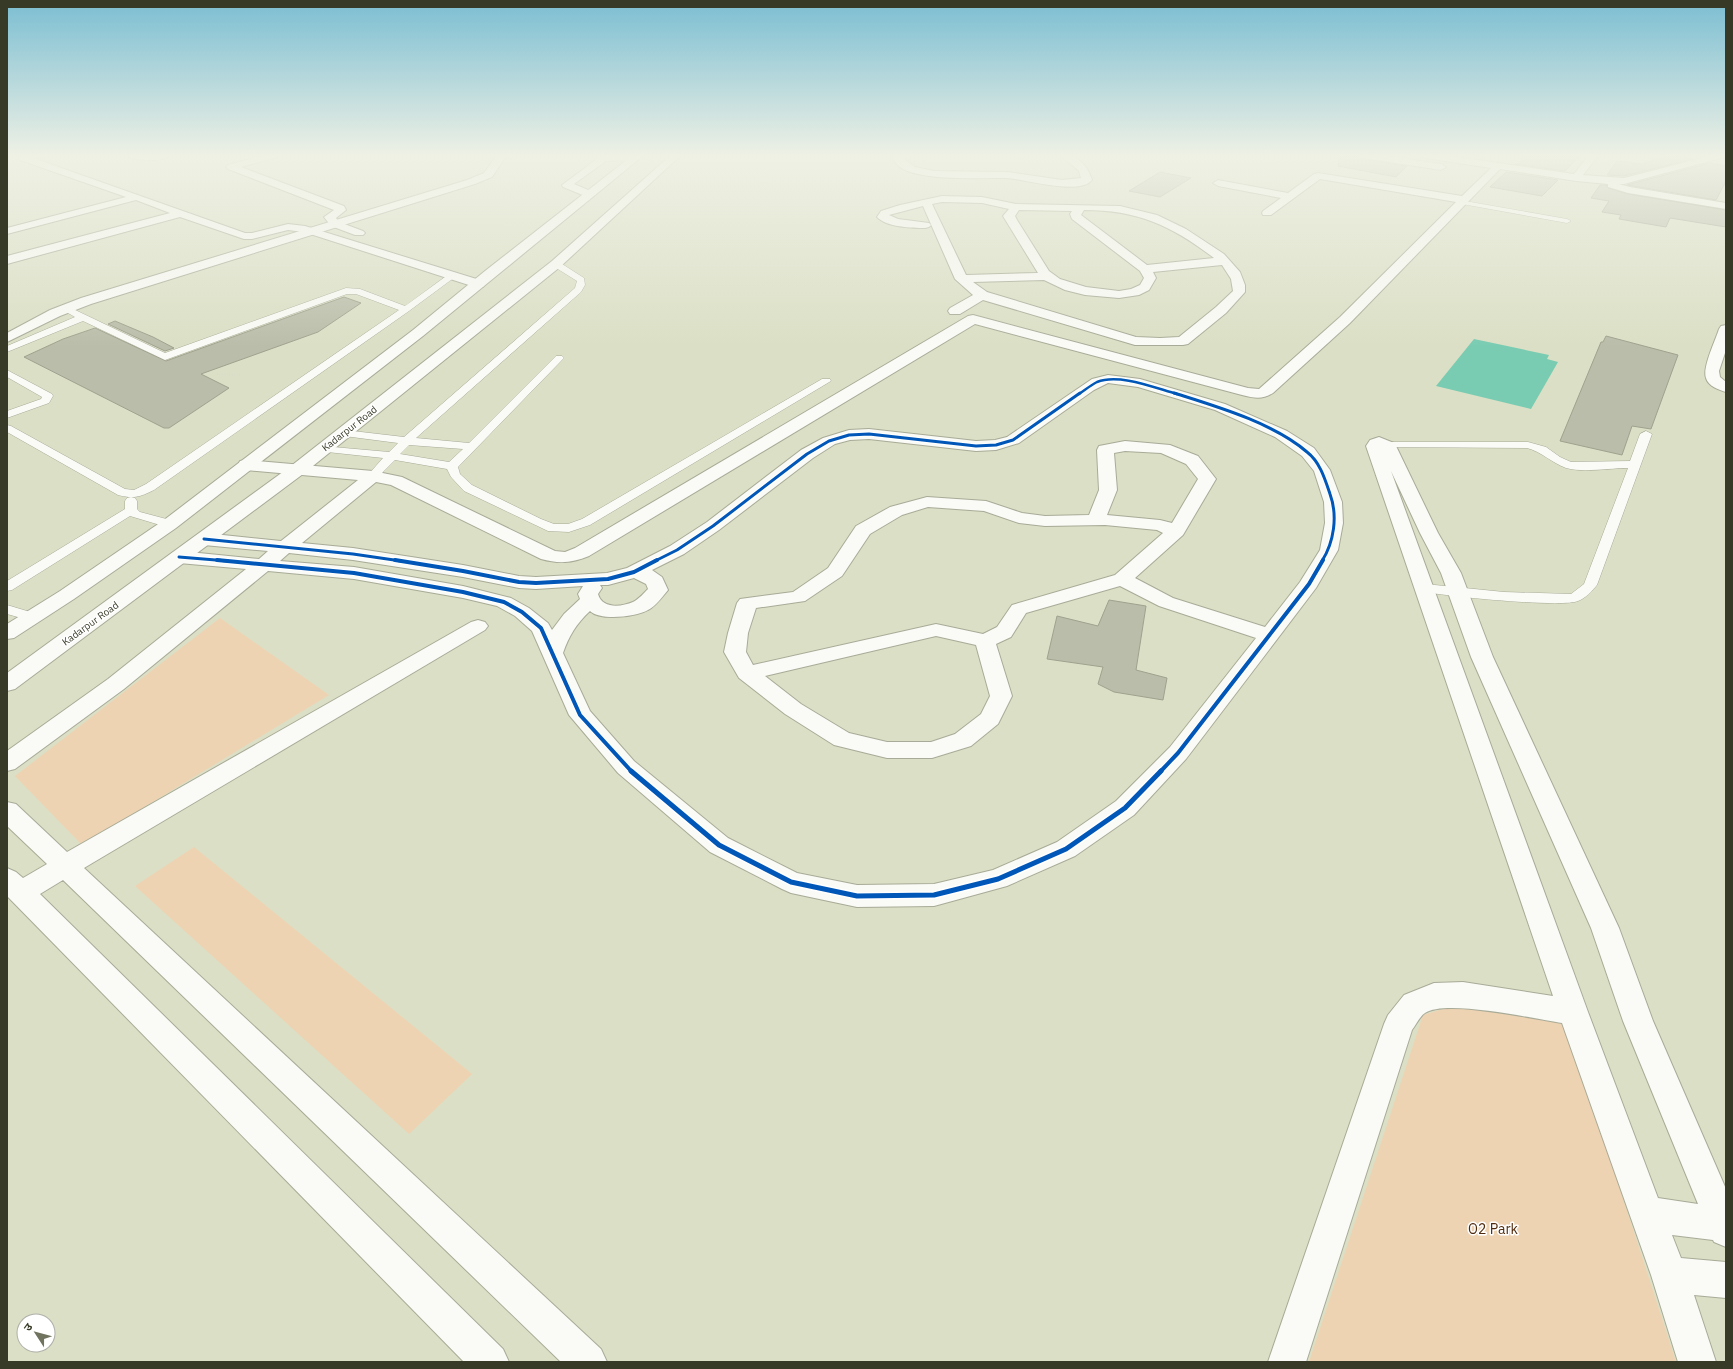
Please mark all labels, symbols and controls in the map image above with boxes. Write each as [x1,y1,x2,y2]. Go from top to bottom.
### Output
street label: Kadarpur Road [319,403,380,454]
street label: Kadarpur Road [59,599,121,648]
park label: O2 Park [1468,1220,1519,1238]
north arrow [16,1313,56,1353]
text: उ [20,1320,36,1334]

